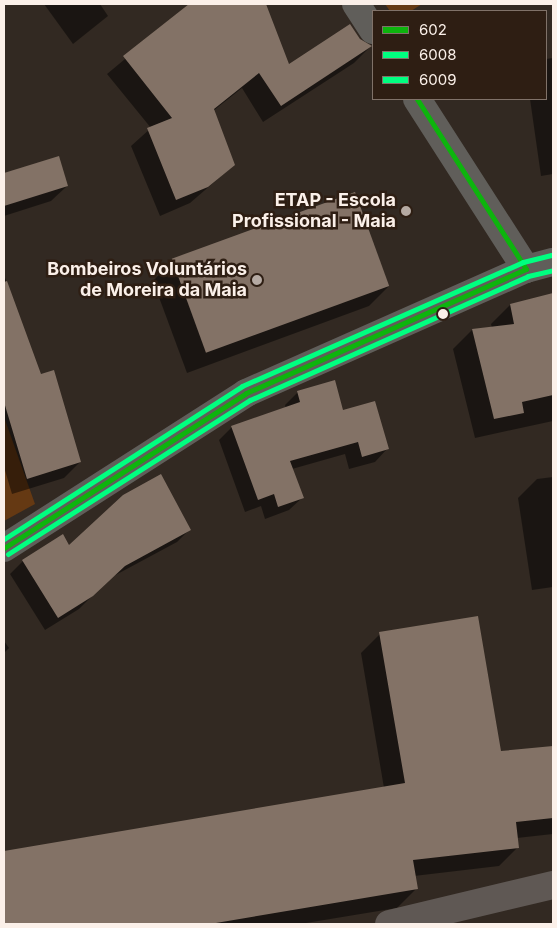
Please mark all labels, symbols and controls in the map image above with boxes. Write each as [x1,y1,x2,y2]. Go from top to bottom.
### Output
legend [372,10,547,100]
text: 602 [419,20,447,39]
text: 6008 [419,45,457,64]
text: 6009 [419,70,457,89]
place label: ETAP - Escola Profissional - Maia [232,190,396,232]
marker: ETAP - Escola Profissional - Maia [400,205,412,217]
place label: Bombeiros Voluntários de Moreira da Maia [47,259,247,302]
marker: Bombeiros Voluntários de Moreira da Maia [251,274,263,286]
unlabelled marker [438,309,448,319]

